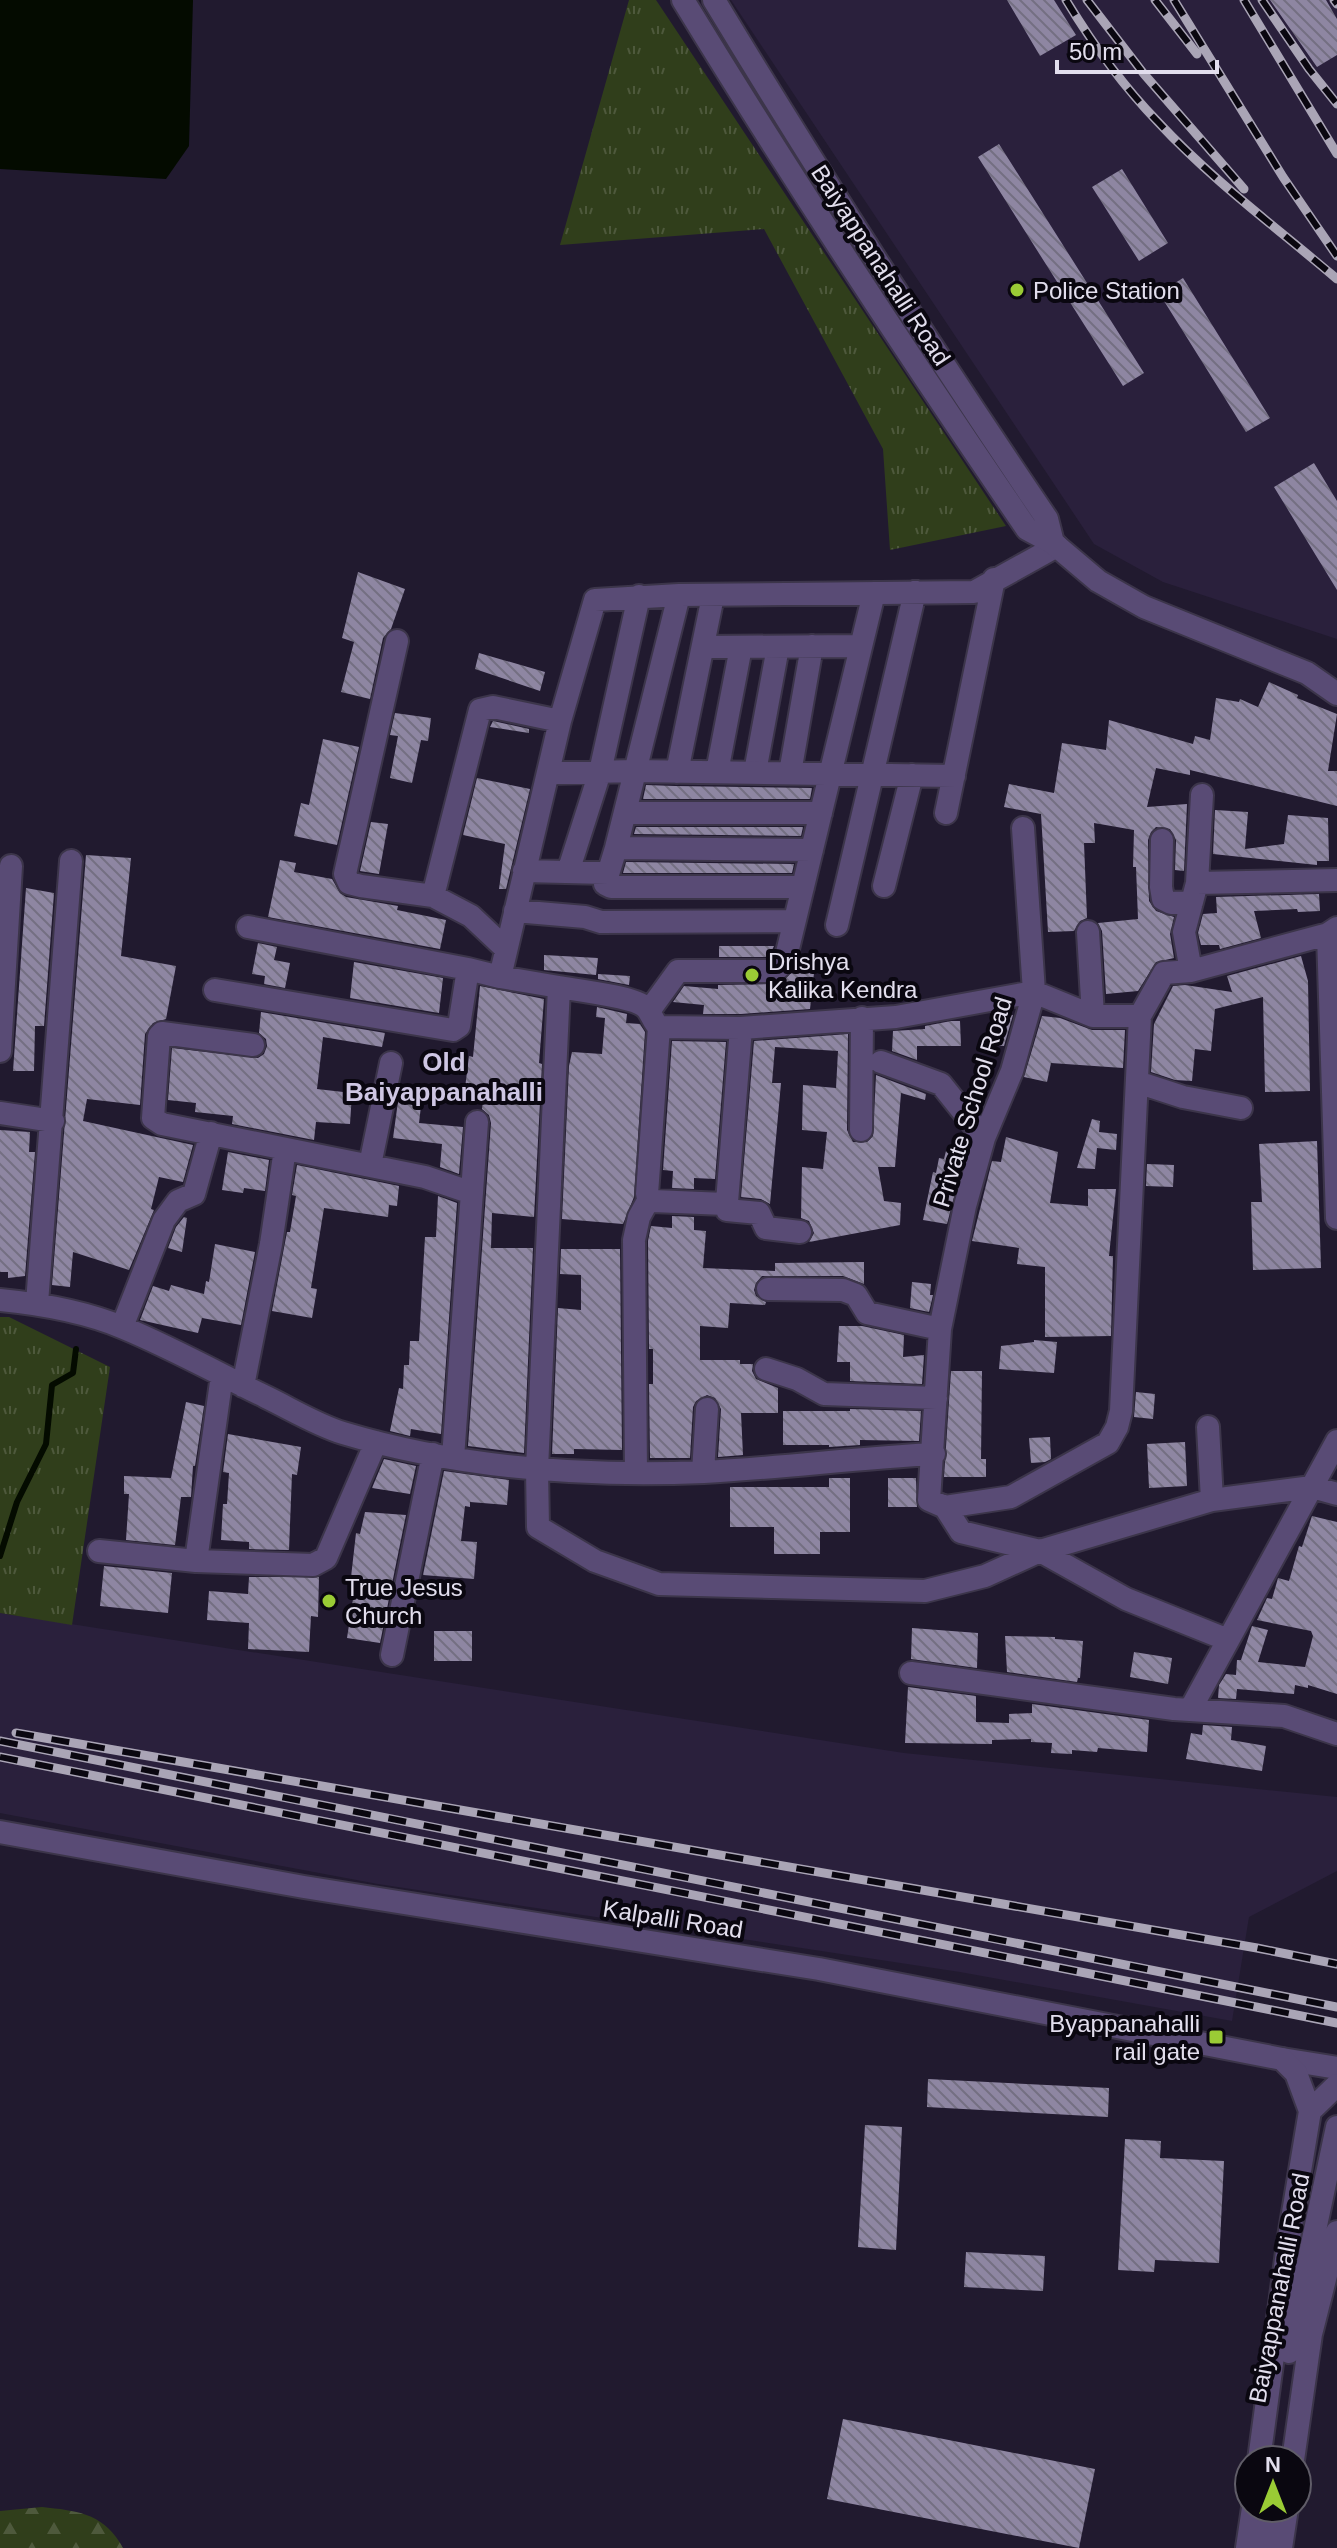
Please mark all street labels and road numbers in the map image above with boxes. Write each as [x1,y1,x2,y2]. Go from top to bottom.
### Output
street label: Baiyappanahalli Road [806,160,956,370]
street label: Private School Road [927,993,1017,1211]
street label: Kalpalli Road [601,1895,745,1943]
street label: Baiyappanahalli Road [1243,2171,1315,2405]

